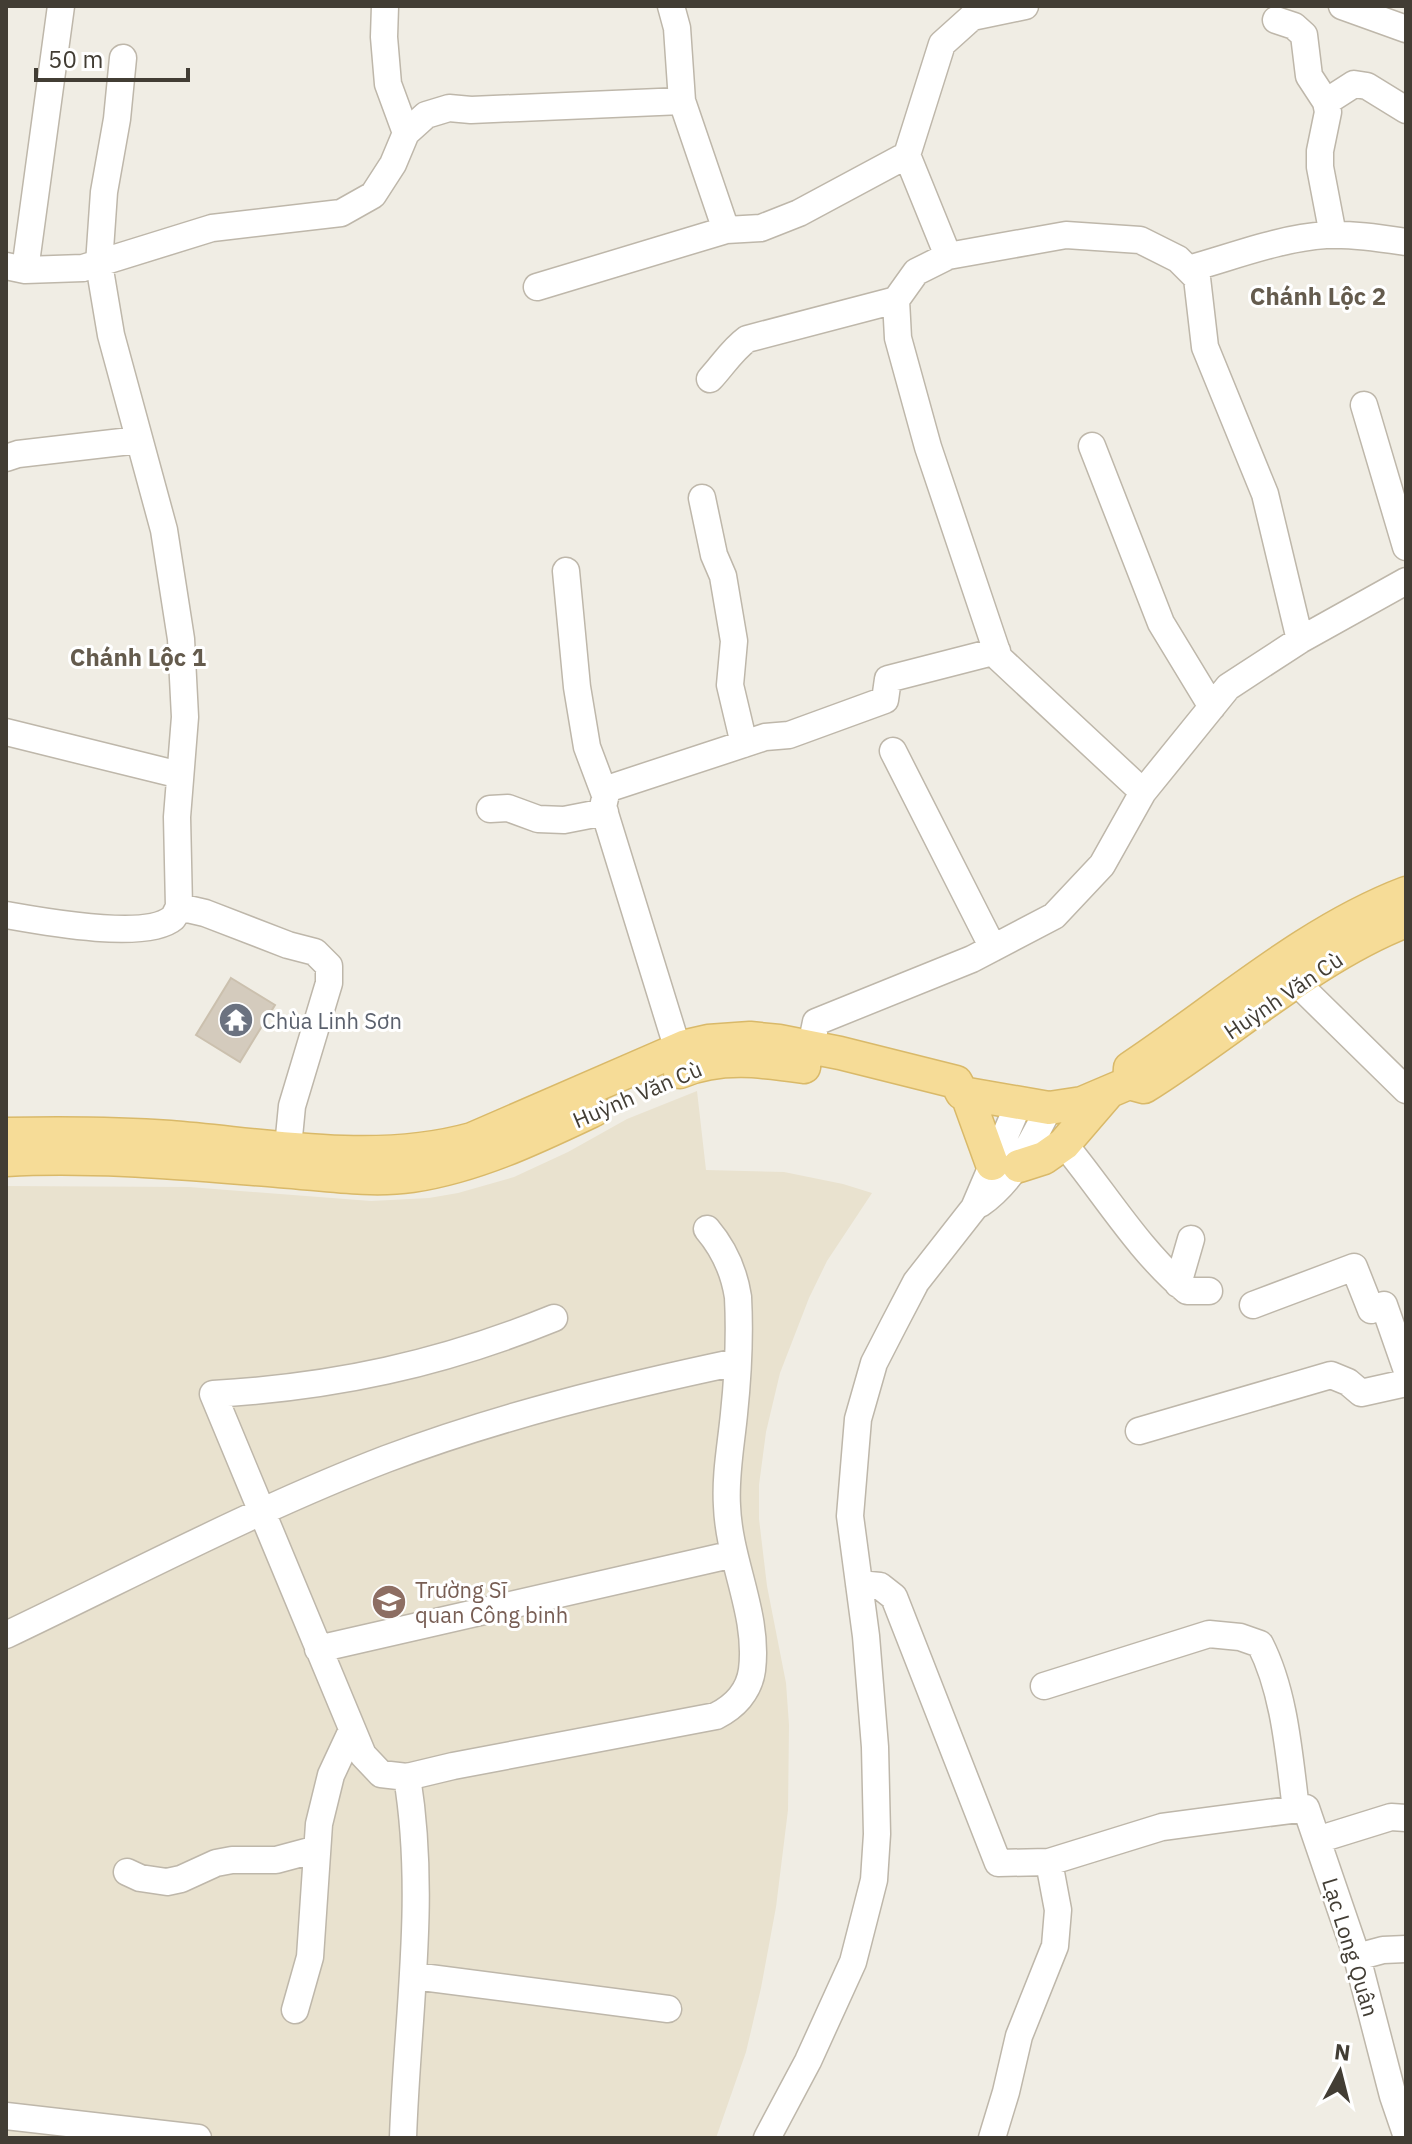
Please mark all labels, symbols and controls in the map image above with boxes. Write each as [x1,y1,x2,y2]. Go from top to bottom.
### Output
scale bar [36,32,188,82]
text: 50 m [48,43,103,75]
district label: Chánh Lộc 2 [1250,280,1386,312]
district label: Chánh Lộc 1 [70,641,206,673]
street label: Huỳnh Văn Cù [1218,945,1348,1045]
temple icon: Chùa Linh Sơn [217,1001,255,1039]
place label: Chùa Linh Sơn [262,1006,402,1035]
street label: Huỳnh Văn Cù [568,1054,706,1134]
place label: Trường Sĩ quan Công binh [415,1575,568,1629]
school or university icon: Trường Sĩ quan Công binh [370,1583,408,1621]
street label: Lạc Long Quân [1316,1874,1386,2020]
north arrow [1300,2032,1380,2112]
text: N [1333,2036,1352,2067]

